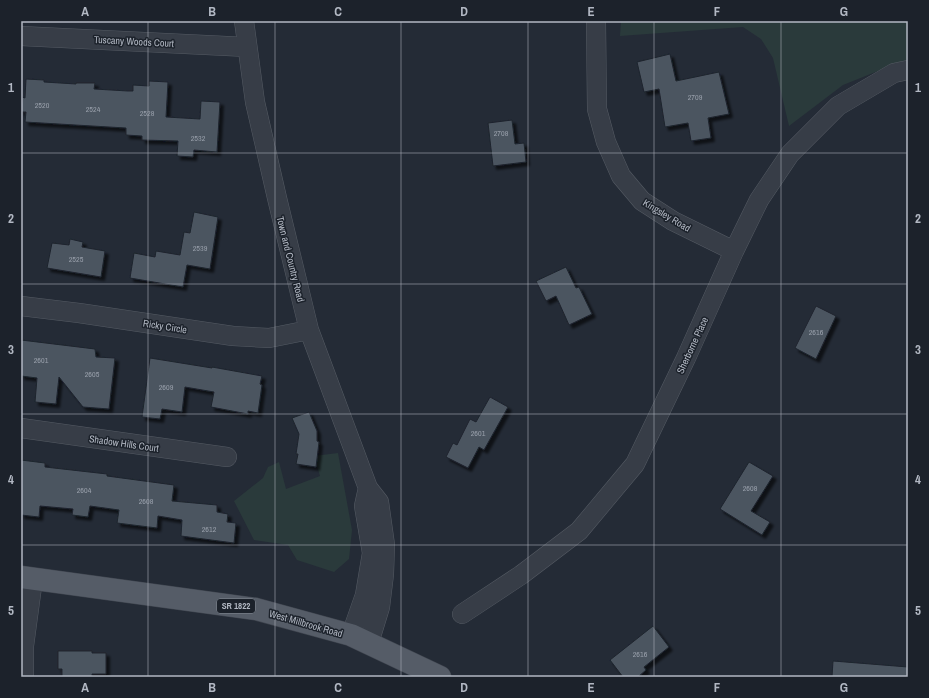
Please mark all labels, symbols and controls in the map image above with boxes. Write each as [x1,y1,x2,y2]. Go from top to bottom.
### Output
text: A [81,3,89,20]
text: B [208,3,216,20]
text: C [334,3,342,20]
text: D [460,3,468,20]
text: E [587,3,595,20]
text: F [714,3,721,20]
text: G [840,3,848,20]
street label: Tuscany Woods Court [94,33,175,50]
text: 1 [8,79,14,96]
text: 1 [915,79,921,96]
house number: 2709 [688,92,703,102]
house number: 2520 [35,100,50,110]
house number: 2524 [86,104,101,114]
house number: 2528 [140,108,155,118]
house number: 2708 [494,128,509,138]
house number: 2532 [191,133,206,143]
street label: Kingsley Road [641,196,693,235]
text: 2 [8,210,14,227]
text: 2 [915,210,921,227]
street label: Town and Country Road [274,215,307,303]
house number: 2539 [193,243,208,253]
house number: 2525 [69,254,84,264]
street label: Sherborne Place [674,314,711,376]
street label: Ricky Circle [142,317,188,336]
house number: 2616 [809,327,824,337]
text: 3 [8,341,14,358]
text: 3 [915,341,921,358]
house number: 2601 [34,355,49,365]
house number: 2605 [85,369,100,379]
house number: 2609 [159,382,174,392]
house number: 2601 [471,428,486,438]
street label: Shadow Hills Court [88,432,160,455]
text: 4 [8,471,14,488]
text: 4 [915,471,921,488]
house number: 2608 [743,483,758,493]
house number: 2604 [77,485,92,495]
house number: 2608 [139,496,154,506]
house number: 2612 [202,524,217,534]
road number: SR 1822 [217,599,255,613]
text: 5 [8,602,14,619]
text: 5 [915,602,921,619]
street label: West Millbrook Road [268,607,344,640]
house number: 2616 [633,649,648,659]
text: A [81,679,89,696]
text: B [208,679,216,696]
text: C [334,679,342,696]
text: D [460,679,468,696]
text: E [587,679,595,696]
text: F [714,679,721,696]
text: G [840,679,848,696]

